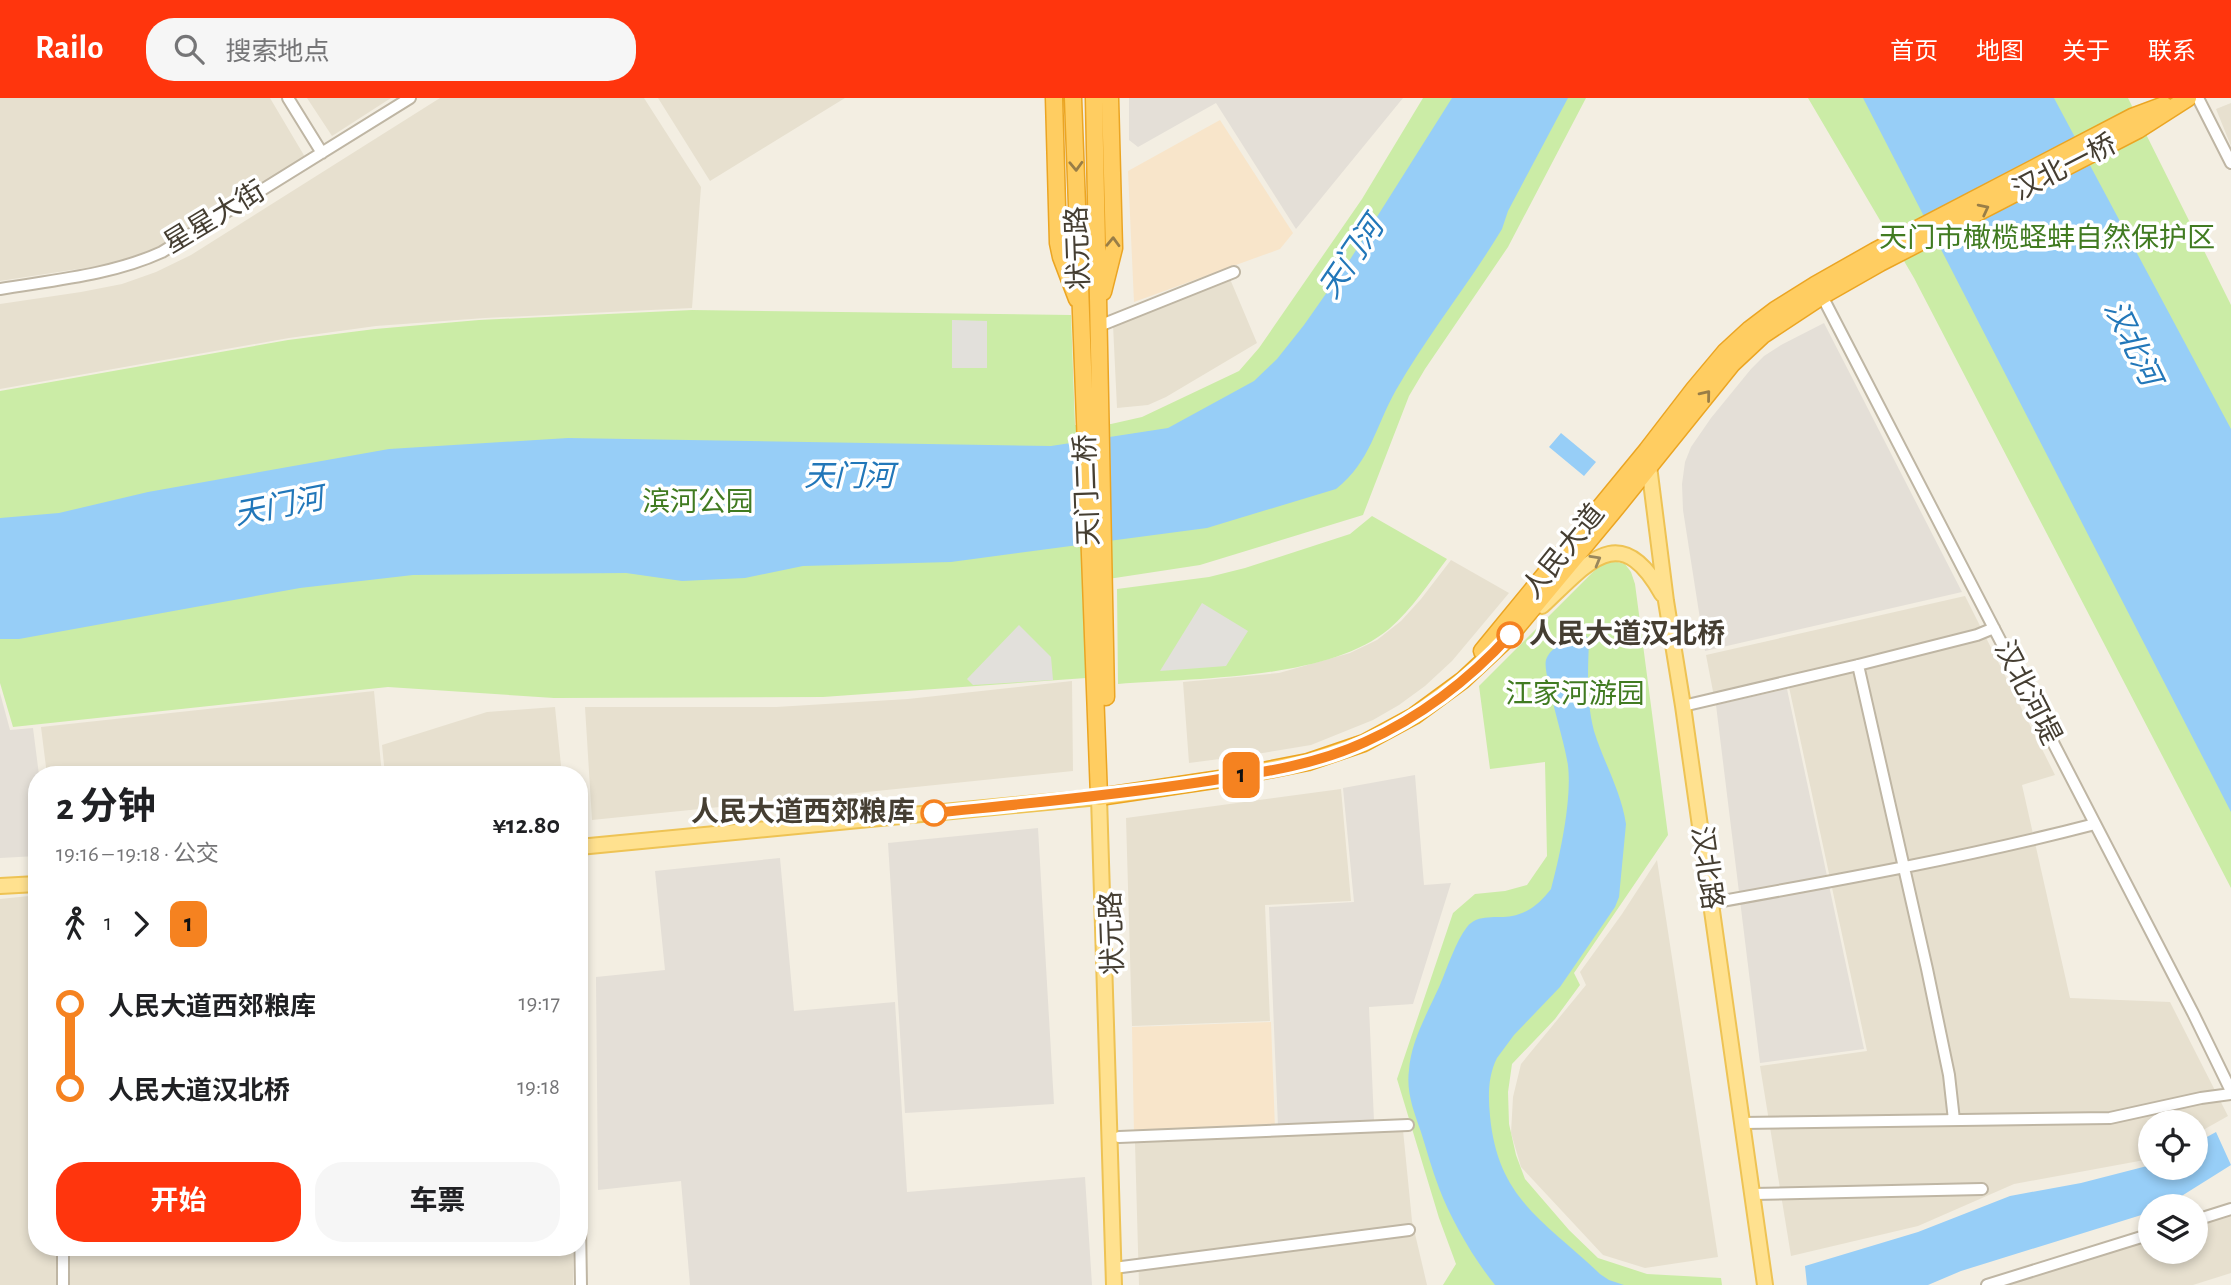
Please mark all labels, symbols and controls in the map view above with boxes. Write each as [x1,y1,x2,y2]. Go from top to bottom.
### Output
search box [146,18,636,81]
icon: search [170,30,208,68]
text: Railo [35,32,104,65]
text: 搜索地点 [226,39,330,65]
text: 首页 [1890,40,1938,64]
text: 地图 [1976,40,2024,64]
text: 关于 [2062,40,2110,64]
text: 联系 [2148,40,2196,64]
street label: 汉北一桥 [2008,128,2121,206]
one-way arrow [1069,161,1084,172]
street label: 星星大街 [159,175,270,259]
one-way arrow [1977,204,1990,218]
street label: 状元路 [1062,206,1094,291]
water label: 天门河 [1313,207,1392,304]
park label: 天门市橄榄蛏蚌自然保护区 [1879,223,2215,253]
one-way arrow [1106,236,1121,247]
water label: 汉北河 [2099,296,2168,395]
one-way arrow [1698,391,1711,403]
street label: 天门二桥 [1070,434,1104,547]
water label: 天门河 [804,460,899,492]
water label: 天门河 [232,481,331,530]
park label: 滨河公园 [642,487,754,517]
street label: 人民大道 [1516,498,1610,604]
one-way arrow [1588,555,1601,568]
place label: 人民大道汉北桥 [1529,618,1725,649]
marker: 人民大道汉北桥 [1497,622,1523,648]
street label: 汉北河堤 [1989,636,2067,749]
park label: 江家河游园 [1505,679,1645,709]
line badge: 1 [1218,752,1264,798]
text: 1 [1237,763,1245,787]
text: 2 分钟 [56,789,156,827]
place label: 人民大道西郊粮库 [691,796,915,827]
marker: 人民大道西郊粮库 [921,800,947,826]
text: ¥12.80 [492,812,560,838]
street label: 汉北路 [1686,824,1728,912]
text: 19:16 – 19:18 · 公交 [56,843,219,866]
street label: 状元路 [1096,891,1128,976]
icon: walk [56,905,94,943]
icon: forward [122,905,160,943]
text: 1 [104,912,112,935]
text: 1 [184,912,193,936]
text: 19:17 [519,992,560,1015]
text: 人民大道西郊粮库 [108,994,316,1020]
text: 19:18 [517,1076,560,1099]
text: 人民大道汉北桥 [108,1078,290,1104]
map controls [2138,1110,2208,1264]
button: locate [2138,1110,2208,1180]
button: 开始 [56,1162,301,1242]
button: 车票 [315,1162,560,1242]
button: layers [2138,1194,2208,1264]

